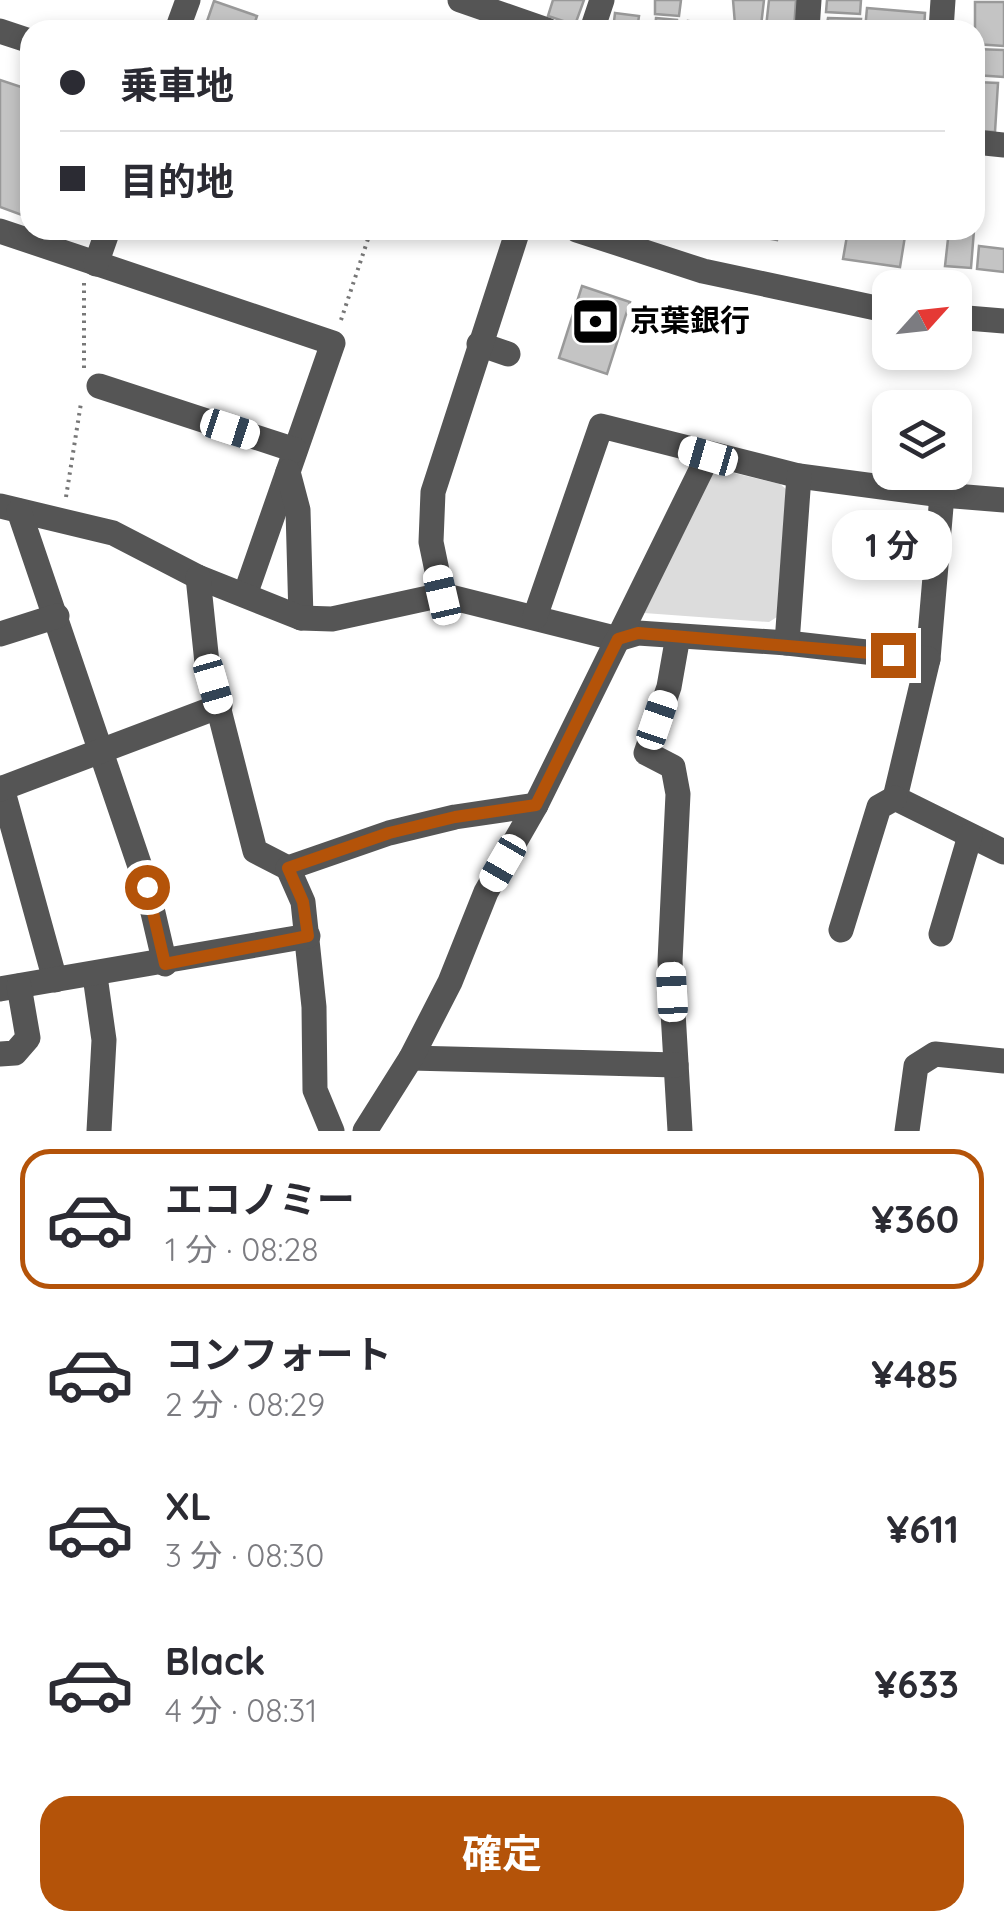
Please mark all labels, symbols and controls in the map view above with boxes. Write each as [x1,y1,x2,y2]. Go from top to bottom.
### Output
text: 乗車地 [120,61,234,109]
text: 目的地 [120,157,234,205]
north arrow [872,270,972,370]
map controls [872,270,972,490]
bank icon: 京葉銀行 [569,295,621,347]
place label: 京葉銀行 [630,301,750,339]
button: layers [872,390,972,490]
car [197,405,263,453]
car [675,433,741,479]
callout: 1 分 [833,510,953,580]
text: 1 分 [865,525,919,565]
car [421,562,463,628]
route end [871,633,916,678]
car [190,651,236,717]
car [633,687,681,753]
car [475,830,531,896]
route start [125,865,170,910]
car [655,961,689,1023]
icon: car [45,1174,135,1264]
text: エコノミー [165,1175,355,1223]
text: ¥360 [872,1195,959,1243]
text: 1 分 · 08:28 [165,1229,319,1269]
icon: car [45,1329,135,1419]
text: コンフォート [165,1330,392,1378]
text: ¥485 [871,1350,959,1398]
text: 2 分 · 08:29 [165,1384,325,1424]
text: XL [165,1482,211,1530]
icon: car [45,1484,135,1574]
text: ¥611 [887,1505,959,1553]
text: 3 分 · 08:30 [165,1535,324,1575]
text: Black [165,1637,265,1685]
icon: car [45,1639,135,1729]
text: ¥633 [875,1660,959,1708]
text: 4 分 · 08:31 [165,1690,317,1730]
button: 確定 [40,1796,964,1911]

